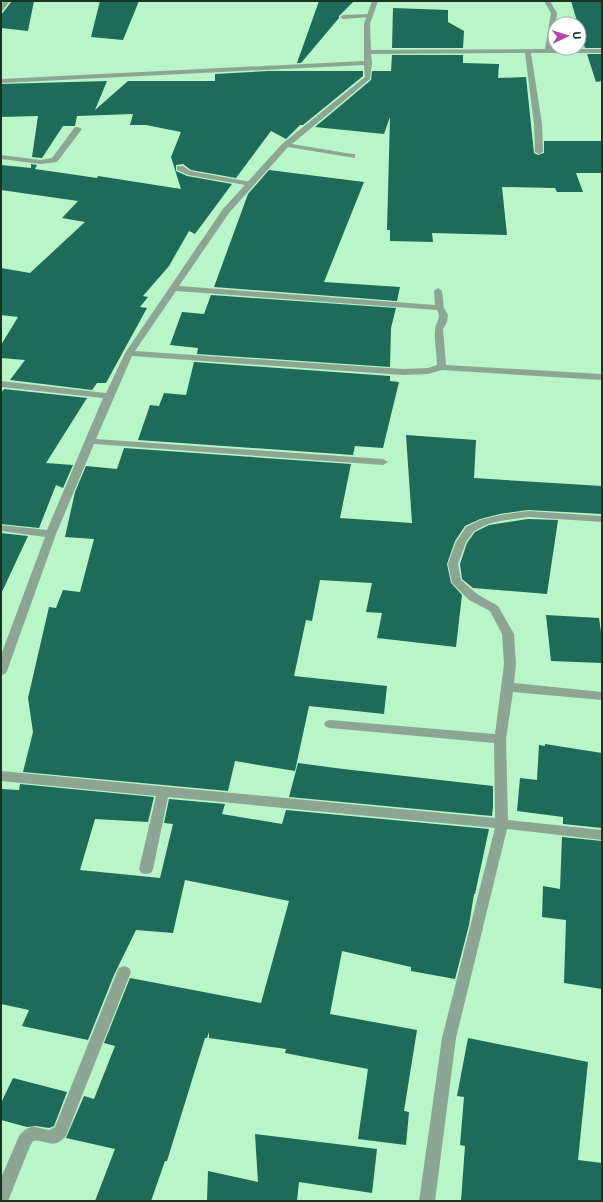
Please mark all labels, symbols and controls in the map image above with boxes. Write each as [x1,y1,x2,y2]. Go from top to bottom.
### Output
north arrow [547,16,587,56]
text: U [570,31,585,40]

